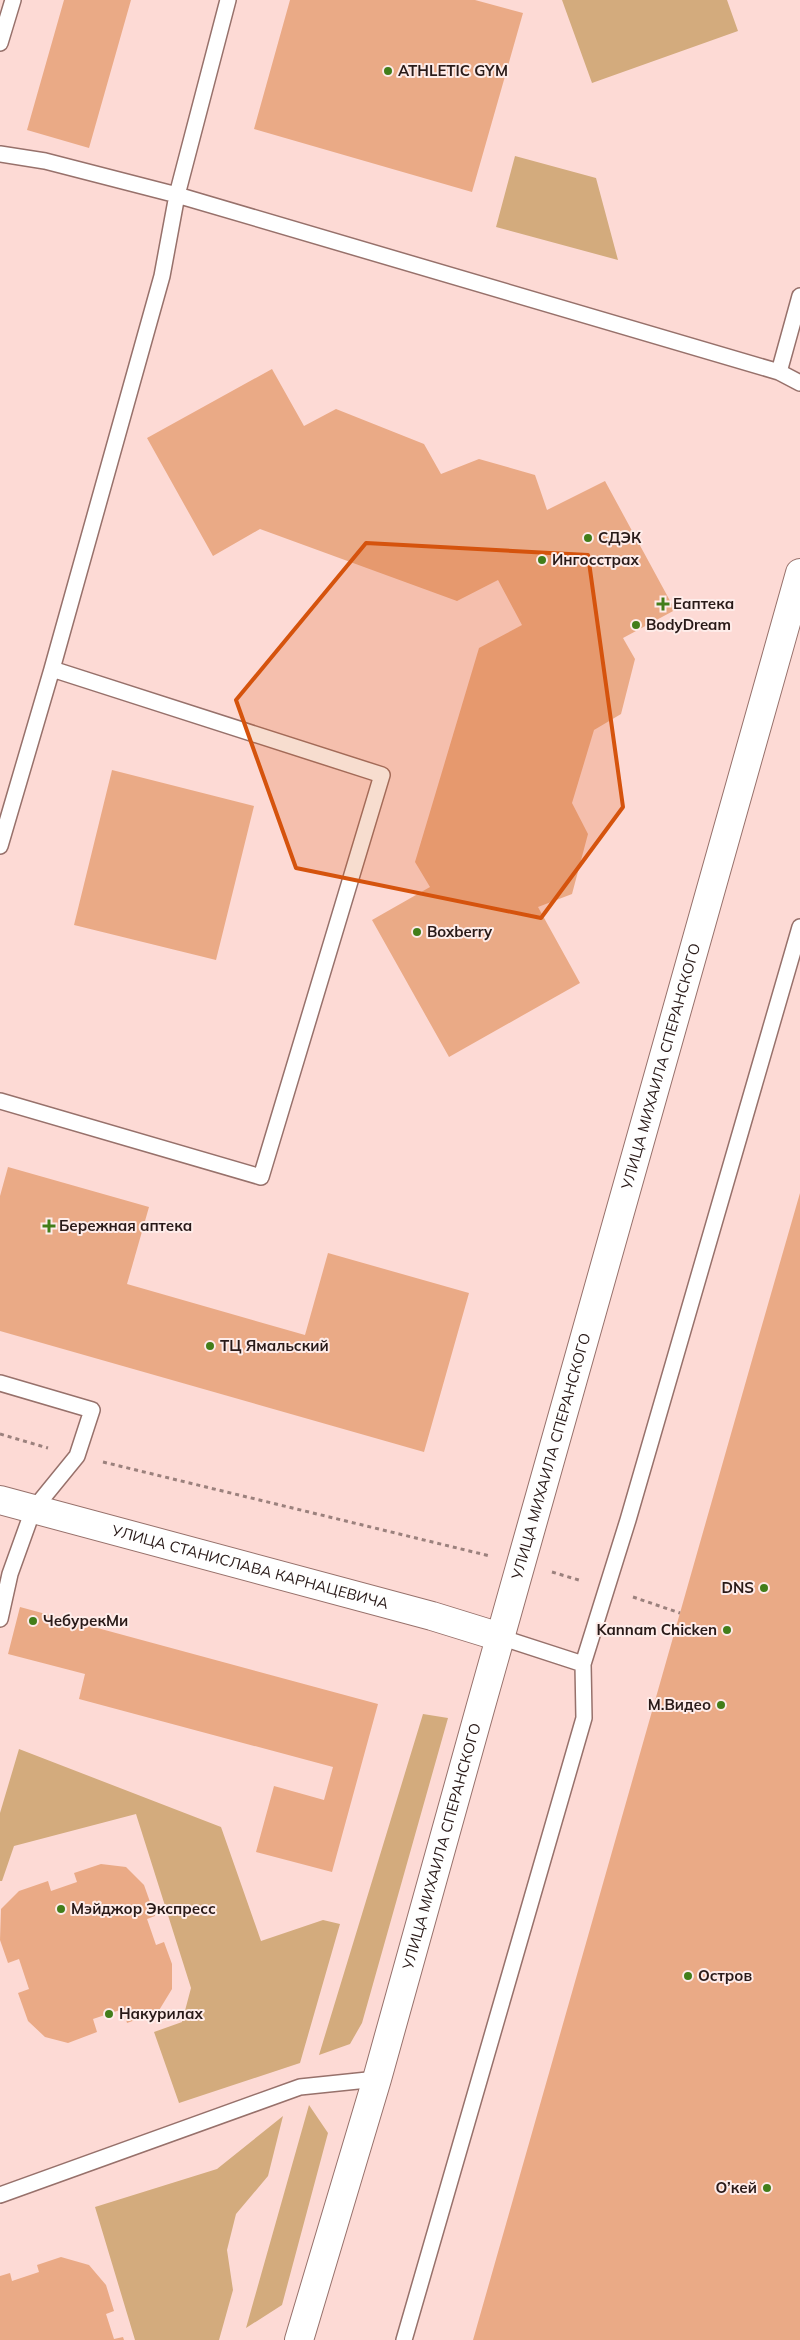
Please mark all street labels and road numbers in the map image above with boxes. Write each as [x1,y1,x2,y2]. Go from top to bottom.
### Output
street label: УЛИЦА МИХАИЛА СПЕРАНСКОГО [617,941,704,1193]
street label: УЛИЦА МИХАИЛА СПЕРАНСКОГО [507,1331,594,1582]
street label: УЛИЦА СТАНИСЛАВА КАРНАЦЕВИЧА [109,1520,391,1613]
street label: УЛИЦА МИХАИЛА СПЕРАНСКОГО [398,1721,485,1973]

